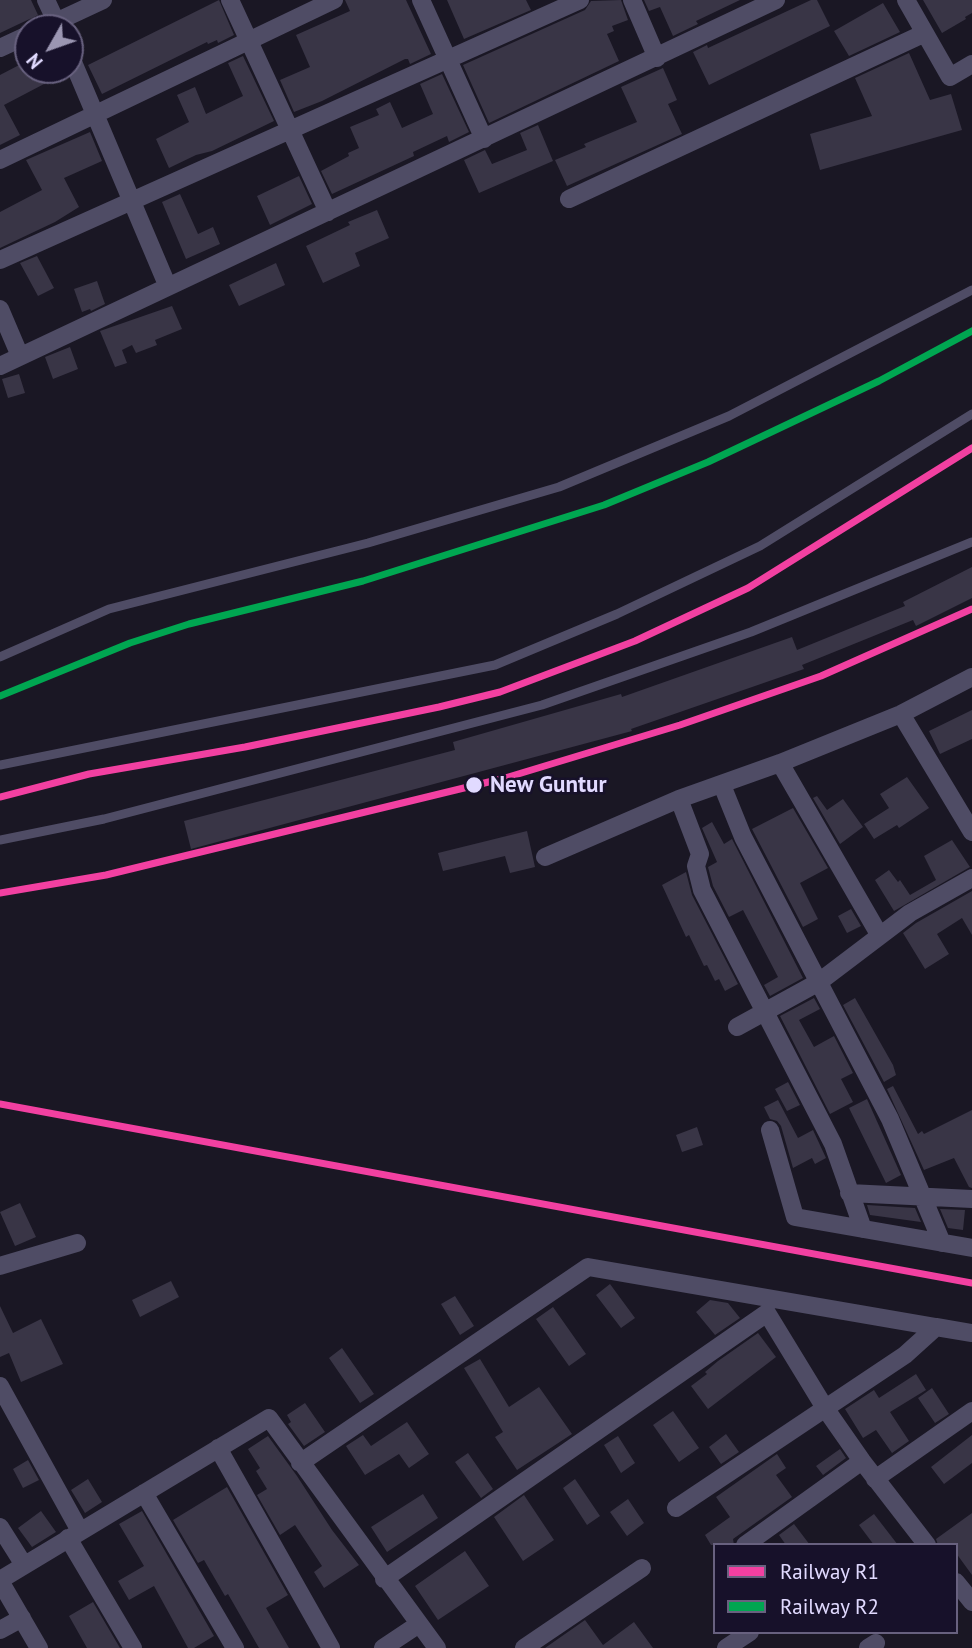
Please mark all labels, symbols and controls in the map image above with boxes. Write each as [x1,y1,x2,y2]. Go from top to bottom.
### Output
north arrow [14,14,84,84]
text: N [21,49,48,74]
place label: New Guntur [490,771,606,799]
marker: New Guntur [464,775,484,795]
legend [713,1543,958,1634]
text: Railway R1 [780,1558,879,1585]
text: Railway R2 [780,1593,879,1620]

